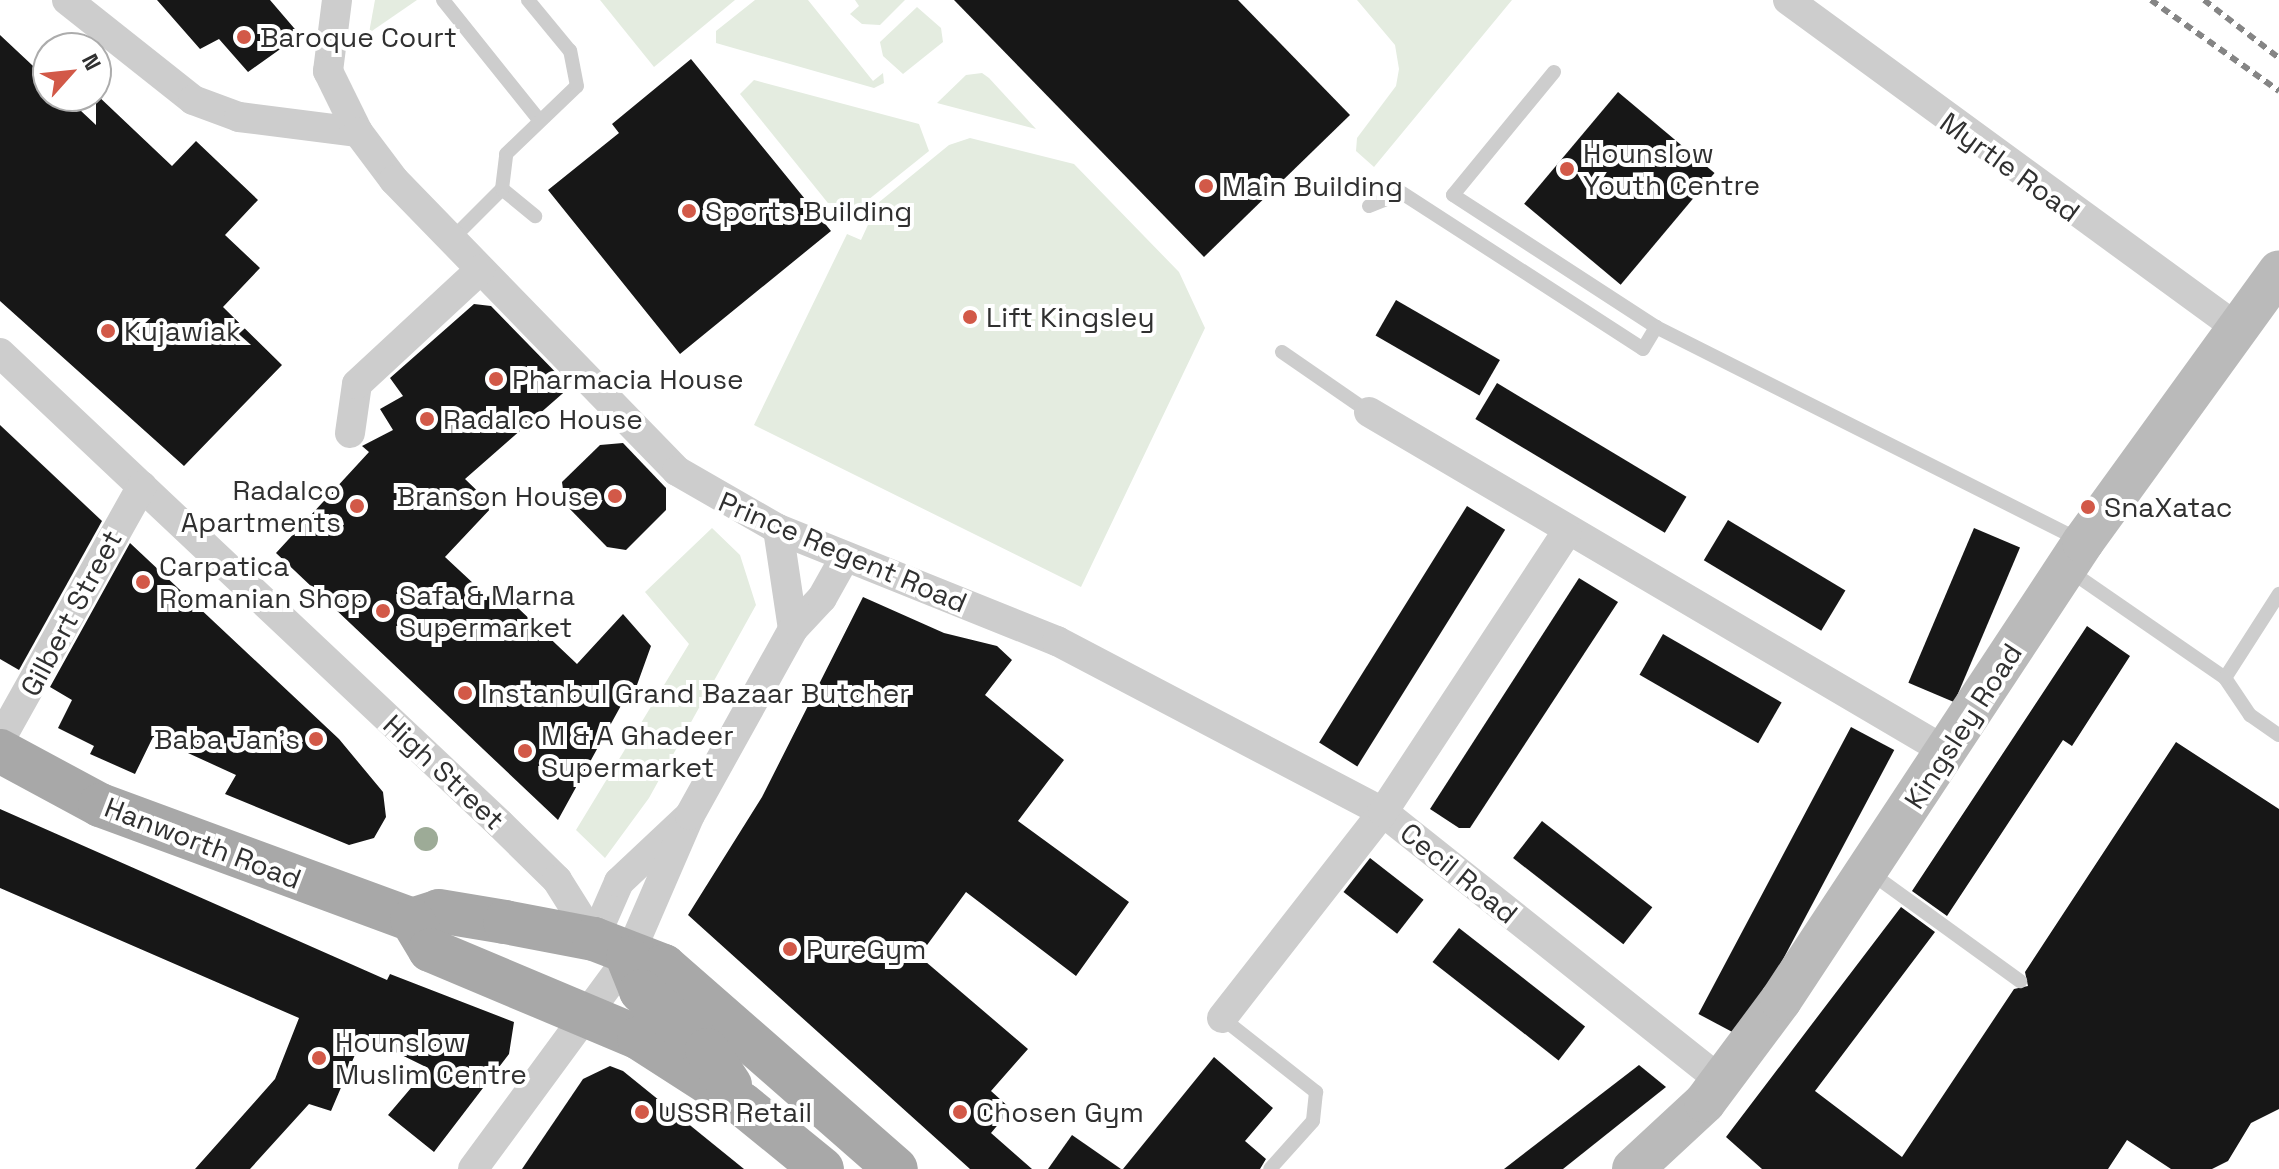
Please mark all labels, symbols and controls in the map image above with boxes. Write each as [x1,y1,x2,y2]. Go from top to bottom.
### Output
place label: Baroque Court [260,20,457,54]
marker: Baroque Court [235,28,253,46]
north arrow [32,32,112,112]
text: N [76,49,107,75]
street label: Myrtle Road [1934,105,2086,229]
place label: Hounslow Youth Centre [1583,136,1760,202]
marker: Hounslow Youth Centre [1558,160,1576,178]
place label: Main Building [1222,169,1403,203]
marker: Main Building [1197,177,1215,195]
place label: Sports Building [705,194,912,228]
marker: Sports Building [680,202,698,220]
place label: Lift Kingsley [986,300,1155,334]
marker: Lift Kingsley [961,308,979,326]
place label: Kujawiak [124,314,241,348]
marker: Kujawiak [99,322,117,340]
place label: Pharmacia House [512,362,743,396]
marker: Pharmacia House [487,370,505,388]
place label: Radalco House [443,402,643,436]
marker: Radalco House [418,410,436,428]
place label: Radalco Apartments [181,473,341,539]
place label: Branson House [397,479,599,513]
street label: Prince Regent Road [714,485,972,619]
marker: Branson House [606,487,624,505]
place label: SnaXatac [2104,490,2233,524]
marker: Radalco Apartments [348,497,366,515]
marker: SnaXatac [2079,498,2097,516]
street label: Gilbert Street [13,524,129,702]
place label: Carpatica Romanian Shop [159,549,368,615]
marker: Carpatica Romanian Shop [134,573,152,591]
place label: Safa & Marna Supermarket [399,578,575,644]
marker: Safa & Marna Supermarket [374,602,392,620]
street label: Kingsley Road [1897,637,2029,815]
place label: Instanbul Grand Bazaar Butcher [481,676,910,710]
marker: Instanbul Grand Bazaar Butcher [456,684,474,702]
street label: High Street [377,707,511,837]
place label: M & A Ghadeer Supermarket [541,718,734,784]
place label: Baba Jan's [154,722,300,756]
marker: Baba Jan's [307,730,325,748]
marker: M & A Ghadeer Supermarket [516,742,534,760]
street label: Hanworth Road [100,790,306,896]
street label: Cecil Road [1394,816,1524,930]
place label: PureGym [806,932,926,966]
marker: PureGym [781,940,799,958]
place label: Hounslow Muslim Centre [335,1025,527,1091]
marker: Hounslow Muslim Centre [310,1049,328,1067]
place label: USSR Retail [658,1095,812,1129]
place label: Chosen Gym [976,1095,1144,1129]
marker: USSR Retail [633,1103,651,1121]
marker: Chosen Gym [951,1103,969,1121]

